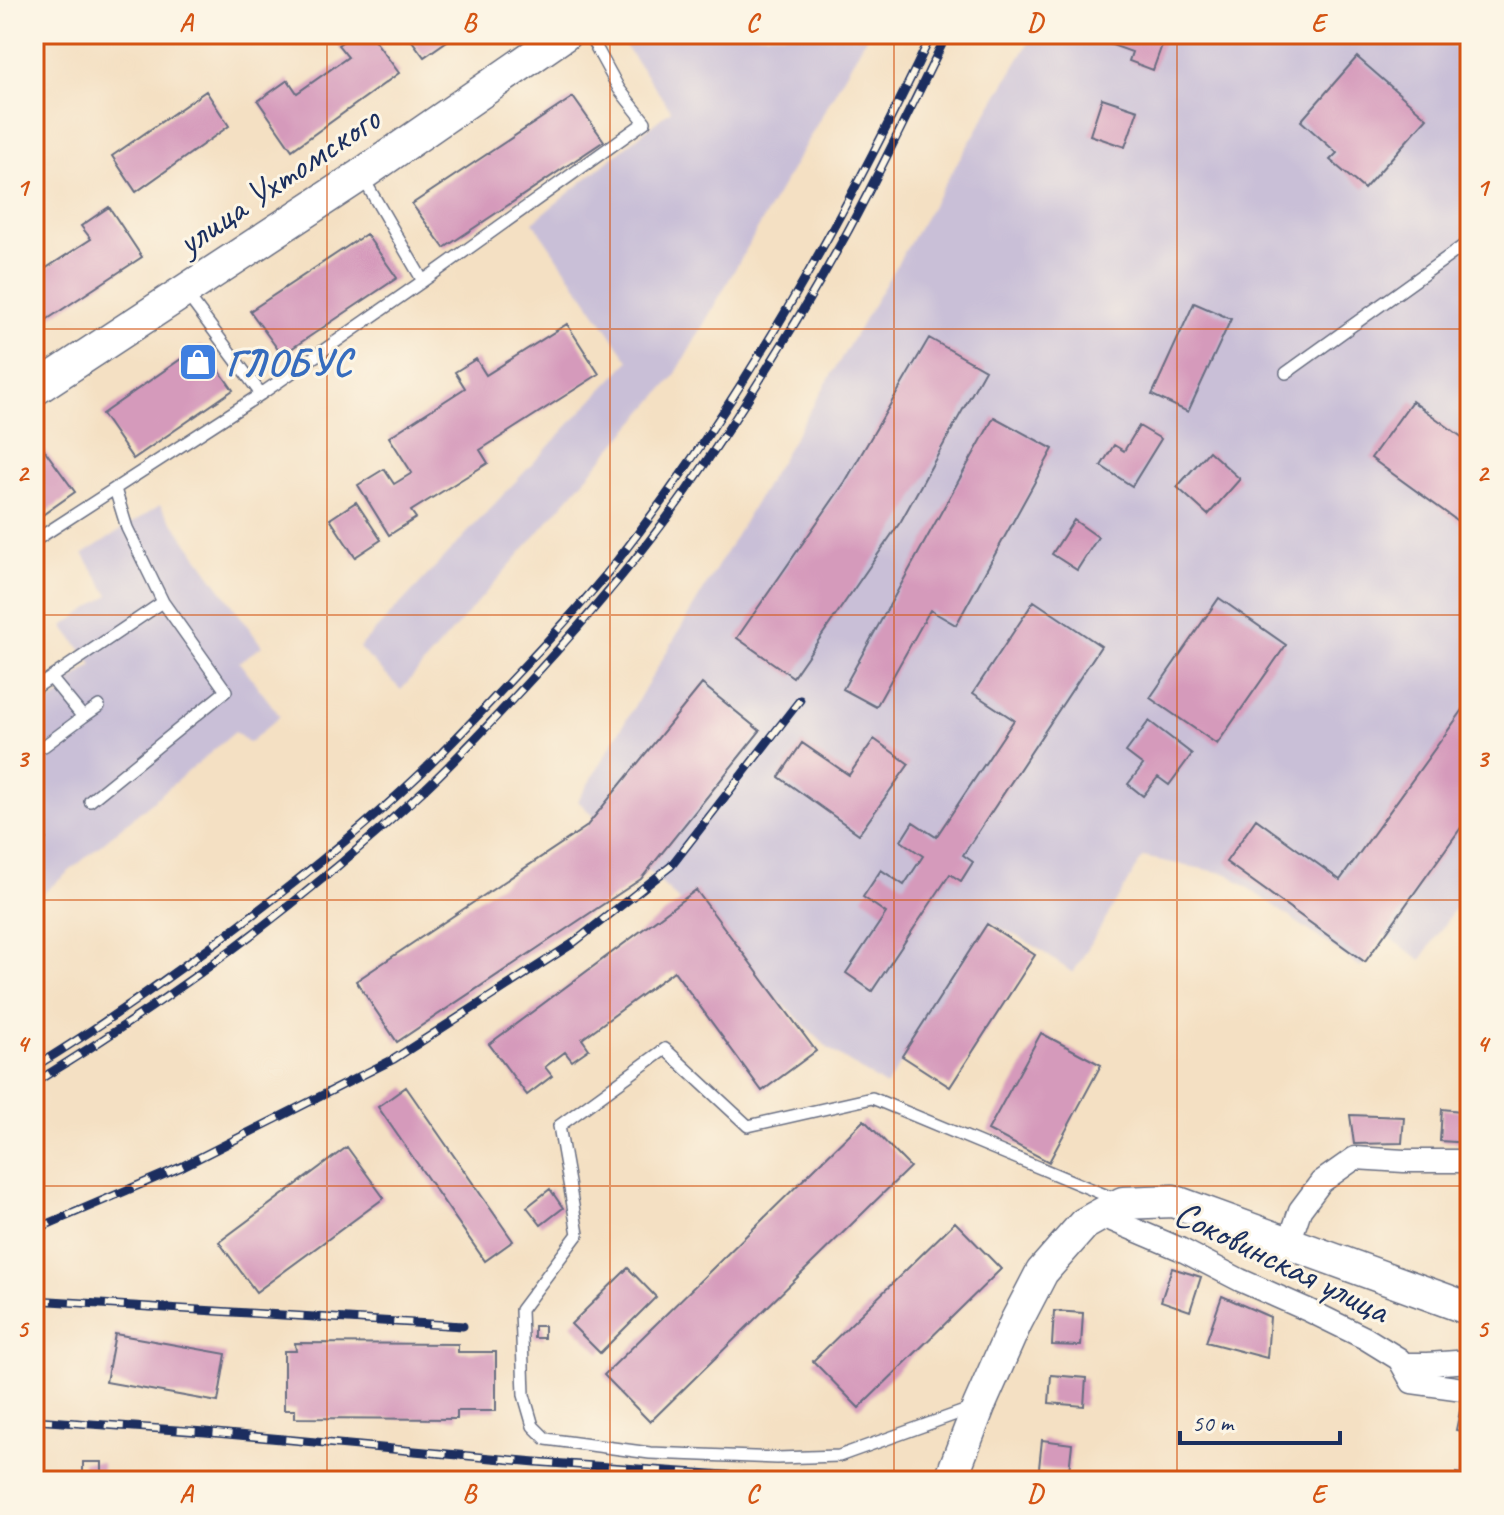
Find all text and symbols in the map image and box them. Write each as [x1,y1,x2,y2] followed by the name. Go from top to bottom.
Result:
[179,6,194,39] text: A
[462,6,478,39] text: B
[746,6,762,39] text: C
[1027,6,1045,39] text: D
[1311,6,1329,39] text: E
[166,94,390,267] street label: улица Ухтомского
[16,171,31,204] text: 1
[1476,171,1491,204] text: 1
[226,339,356,386] place label: ГЛОБУС
[177,341,219,383] shop icon: ГЛОБУС
[16,456,30,489] text: 2
[1476,456,1490,489] text: 2
[16,742,30,775] text: 3
[1476,742,1490,775] text: 3
[16,1027,31,1060] text: 4
[1476,1027,1491,1060] text: 4
[1167,1189,1399,1335] street label: Соковинская улица
[16,1312,30,1345] text: 5
[1476,1312,1490,1345] text: 5
[1180,1395,1340,1445] scale bar
[1192,1408,1235,1438] text: 50 m
[179,1477,194,1510] text: A
[462,1477,478,1510] text: B
[746,1477,762,1510] text: C
[1027,1477,1045,1510] text: D
[1311,1477,1329,1510] text: E

